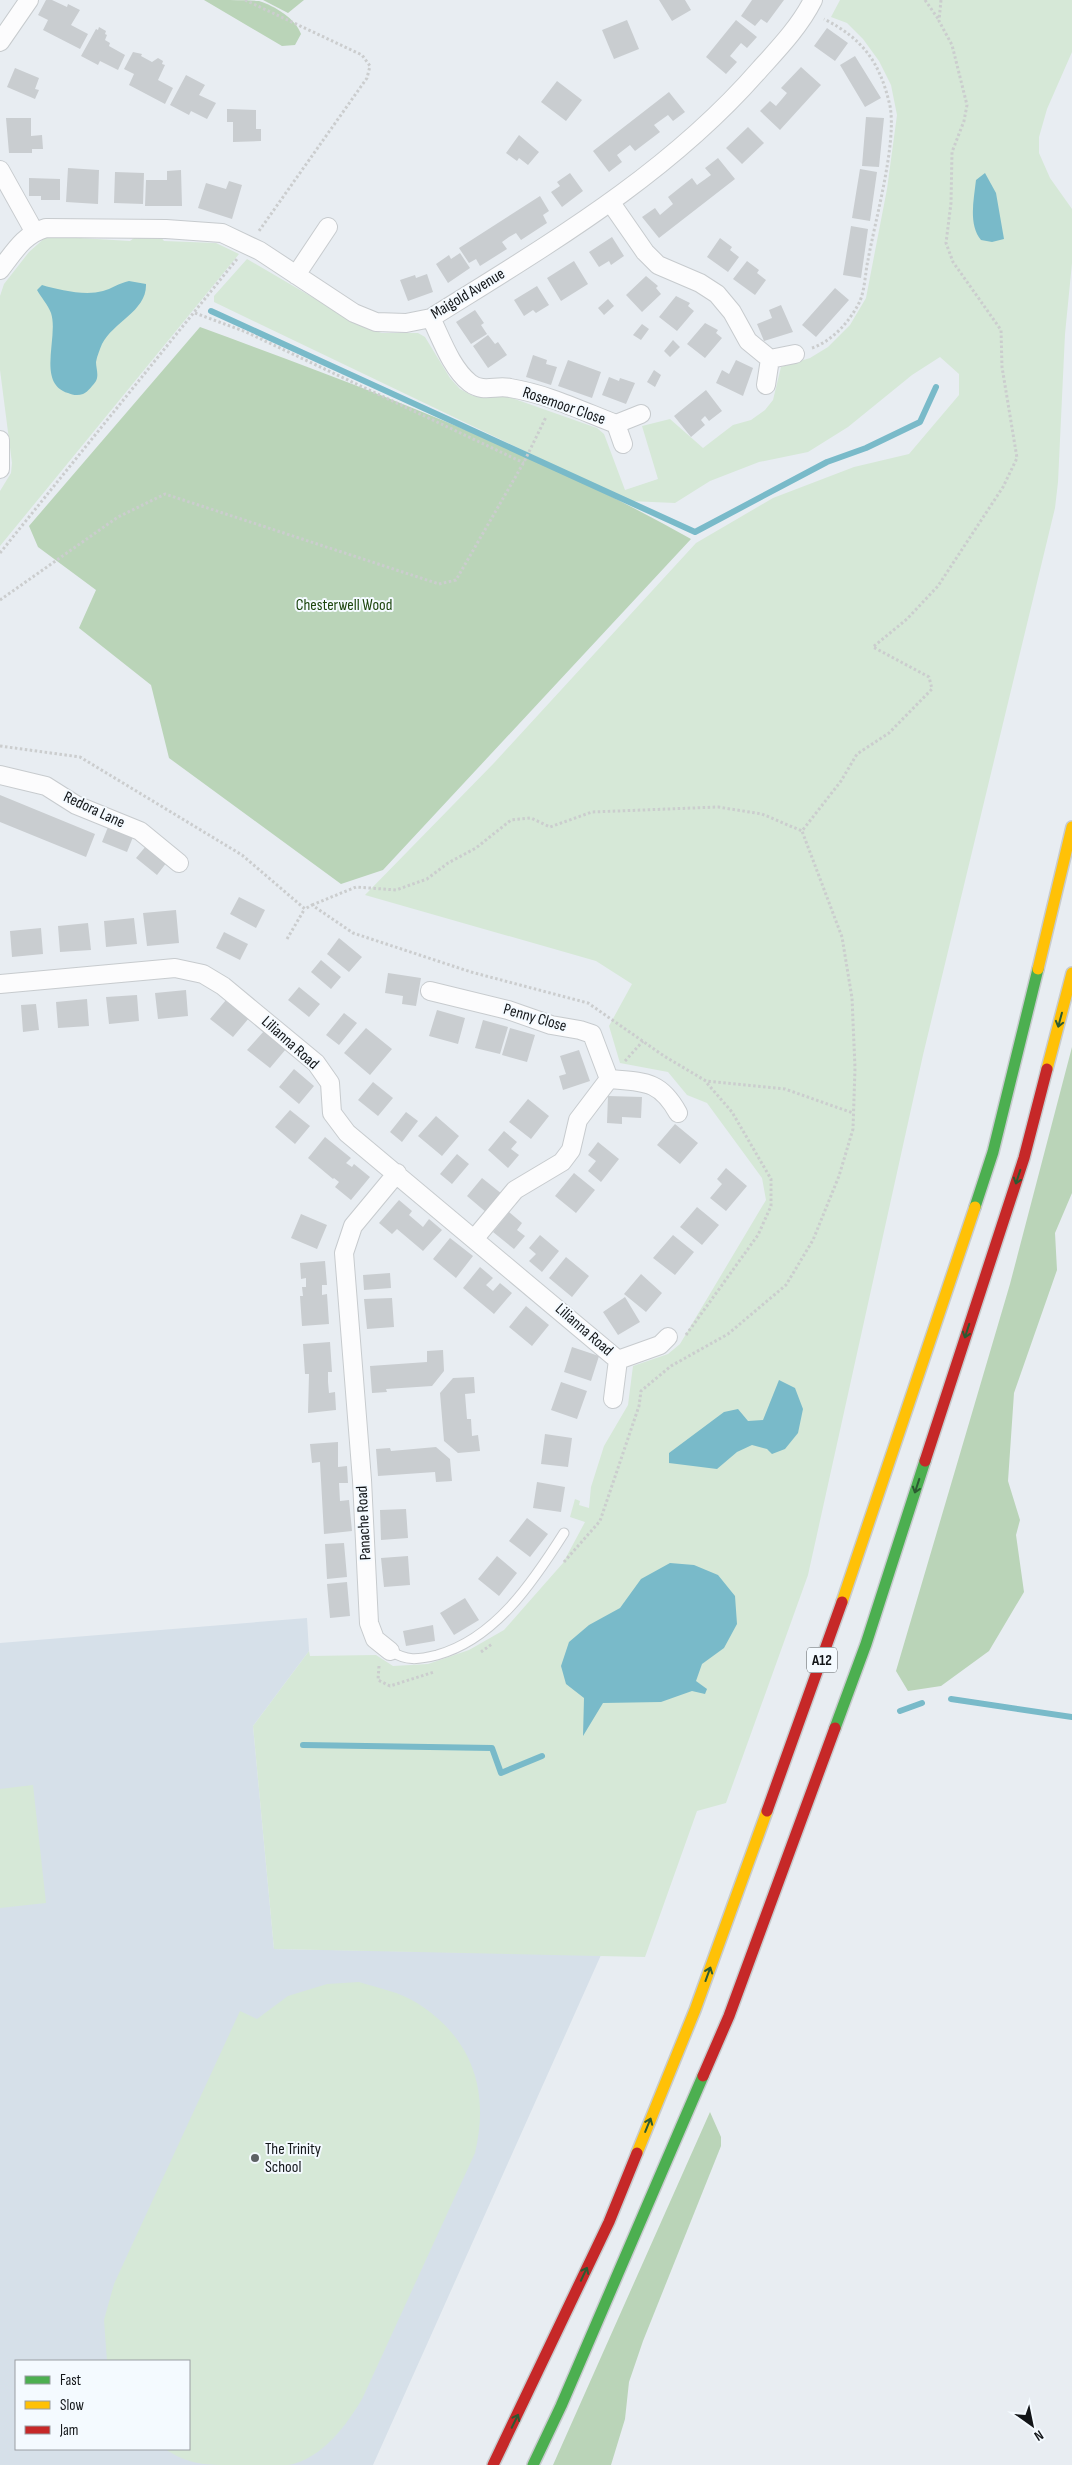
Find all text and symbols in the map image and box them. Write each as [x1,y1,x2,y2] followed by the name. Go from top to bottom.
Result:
[428,265,508,323] street label: Maigold Avenue
[520,383,608,429] street label: Rosemoor Close
[296,596,392,615] park label: Chesterwell Wood
[60,788,128,832] street label: Redora Lane
[501,1000,569,1036] street label: Penny Close
[1055,1011,1064,1027] one-way arrow
[257,1012,323,1074] street label: Lilianna Road
[1012,1168,1022,1184] one-way arrow
[551,1300,617,1360] street label: Lilianna Road
[962,1323,971,1338] one-way arrow
[911,1477,921,1493] one-way arrow
[353,1485,375,1561] street label: Panache Road
[807,1648,837,1672] road number: A12
[704,1967,713,1982] one-way arrow
[644,2118,654,2133] one-way arrow
[265,2140,321,2177] place label: The Trinity School
[249,2152,261,2164] marker: The Trinity School
[580,2267,590,2282] one-way arrow
[15,2360,190,2450] legend
[60,2371,82,2390] text: Fast
[60,2396,84,2415] text: Slow
[1007,2400,1057,2450] north arrow
[511,2414,520,2429] one-way arrow
[59,2421,78,2440] text: Jam
[1031,2426,1047,2445] text: N

